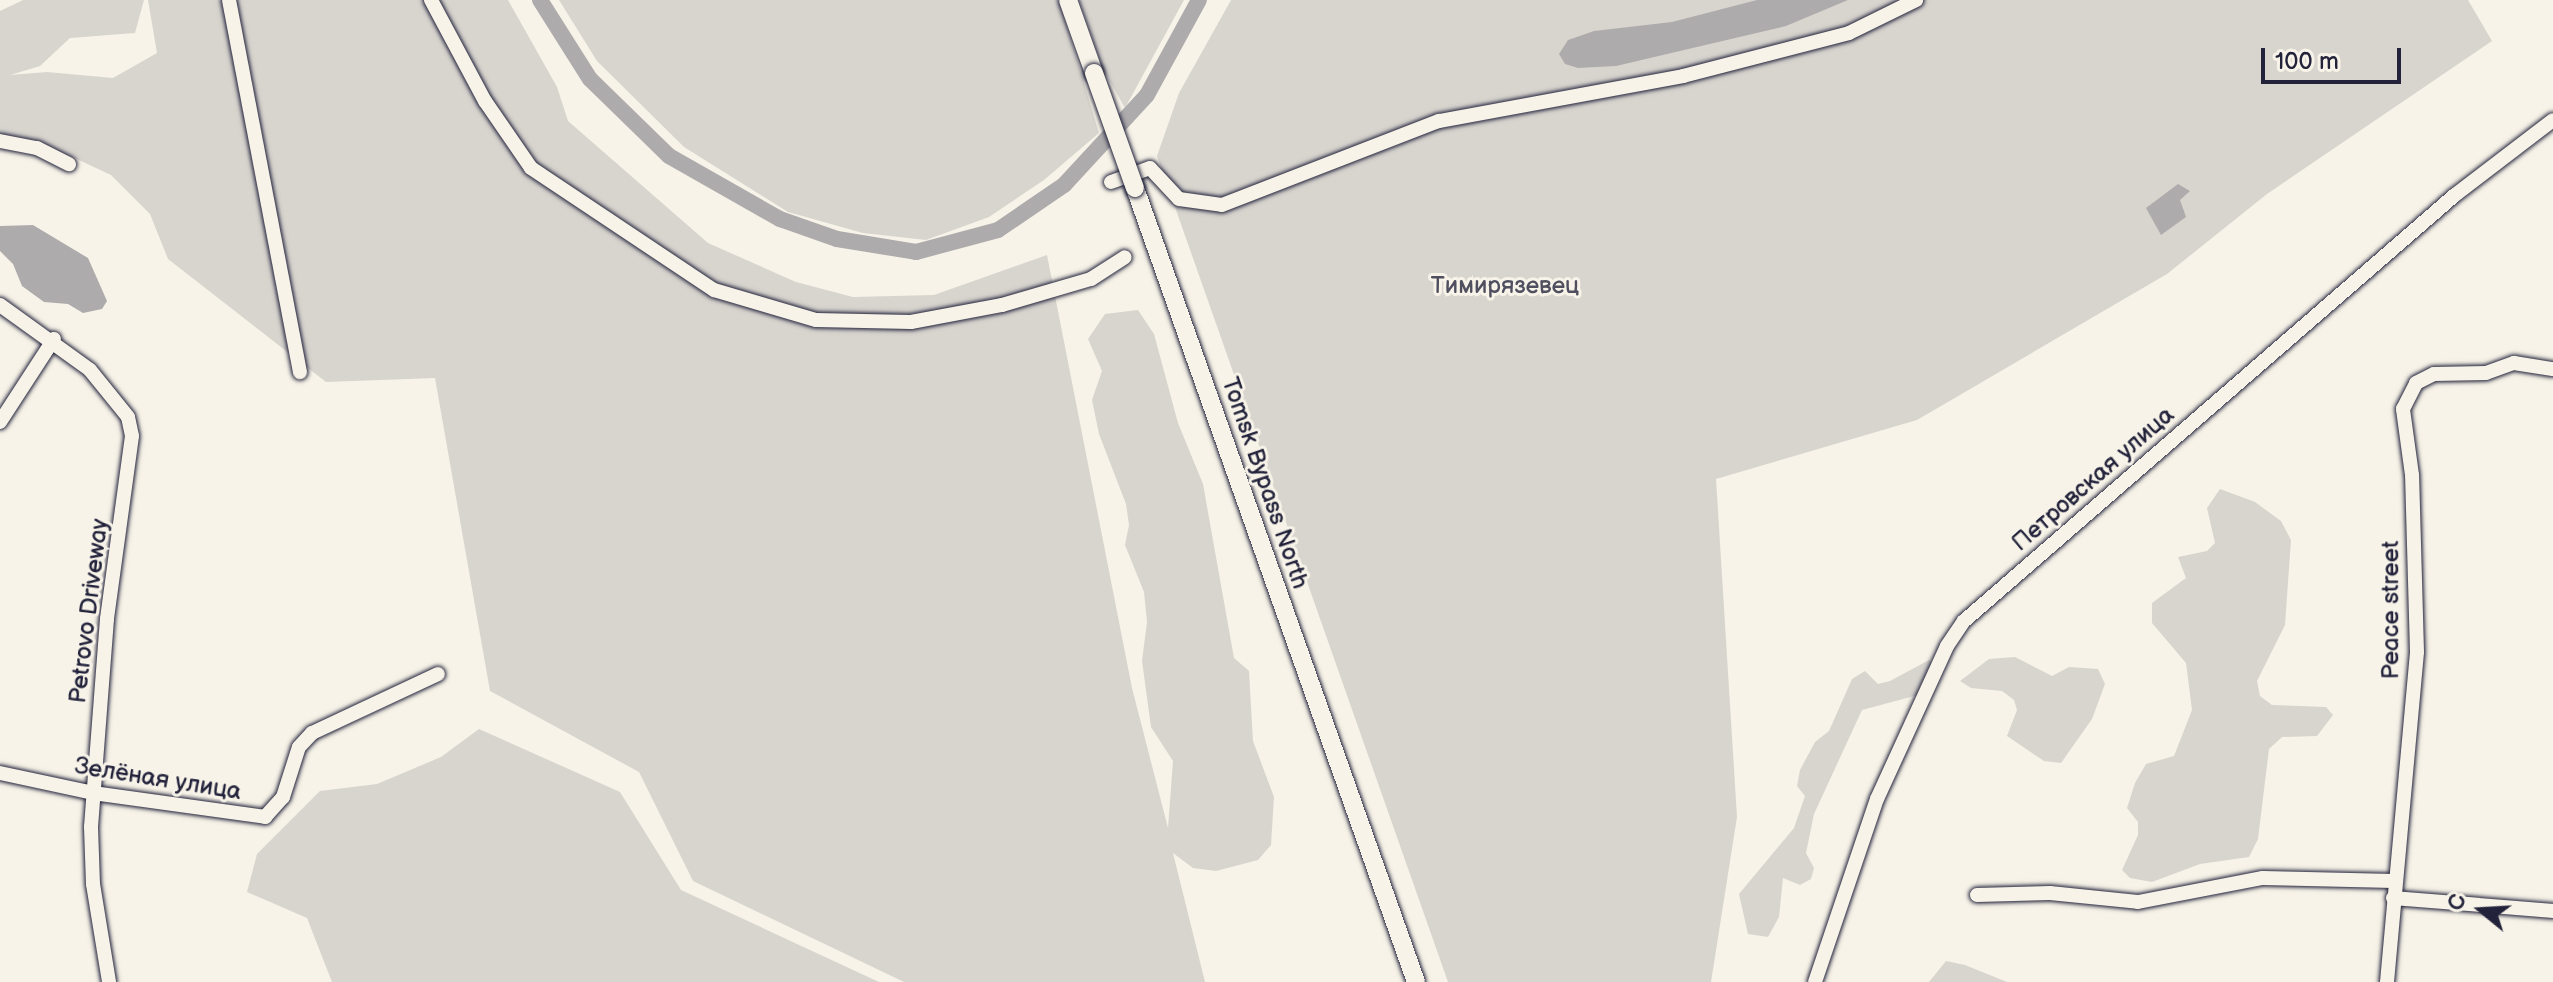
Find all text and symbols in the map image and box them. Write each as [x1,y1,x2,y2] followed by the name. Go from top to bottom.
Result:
[2265,32,2405,82] scale bar
[2275,47,2339,76] text: 100 m
[1431,272,1579,300] park label: Тимирязевец
[1215,373,1315,593] street label: Tomsk Bypass North
[2006,401,2180,557] street label: Петровская улица
[63,517,115,705] street label: Petrovo Driveway
[2377,541,2405,679] street label: Peace street
[73,752,243,806] street label: Зелёная улица
[2441,870,2521,950] north arrow
[2442,891,2473,914] text: С

